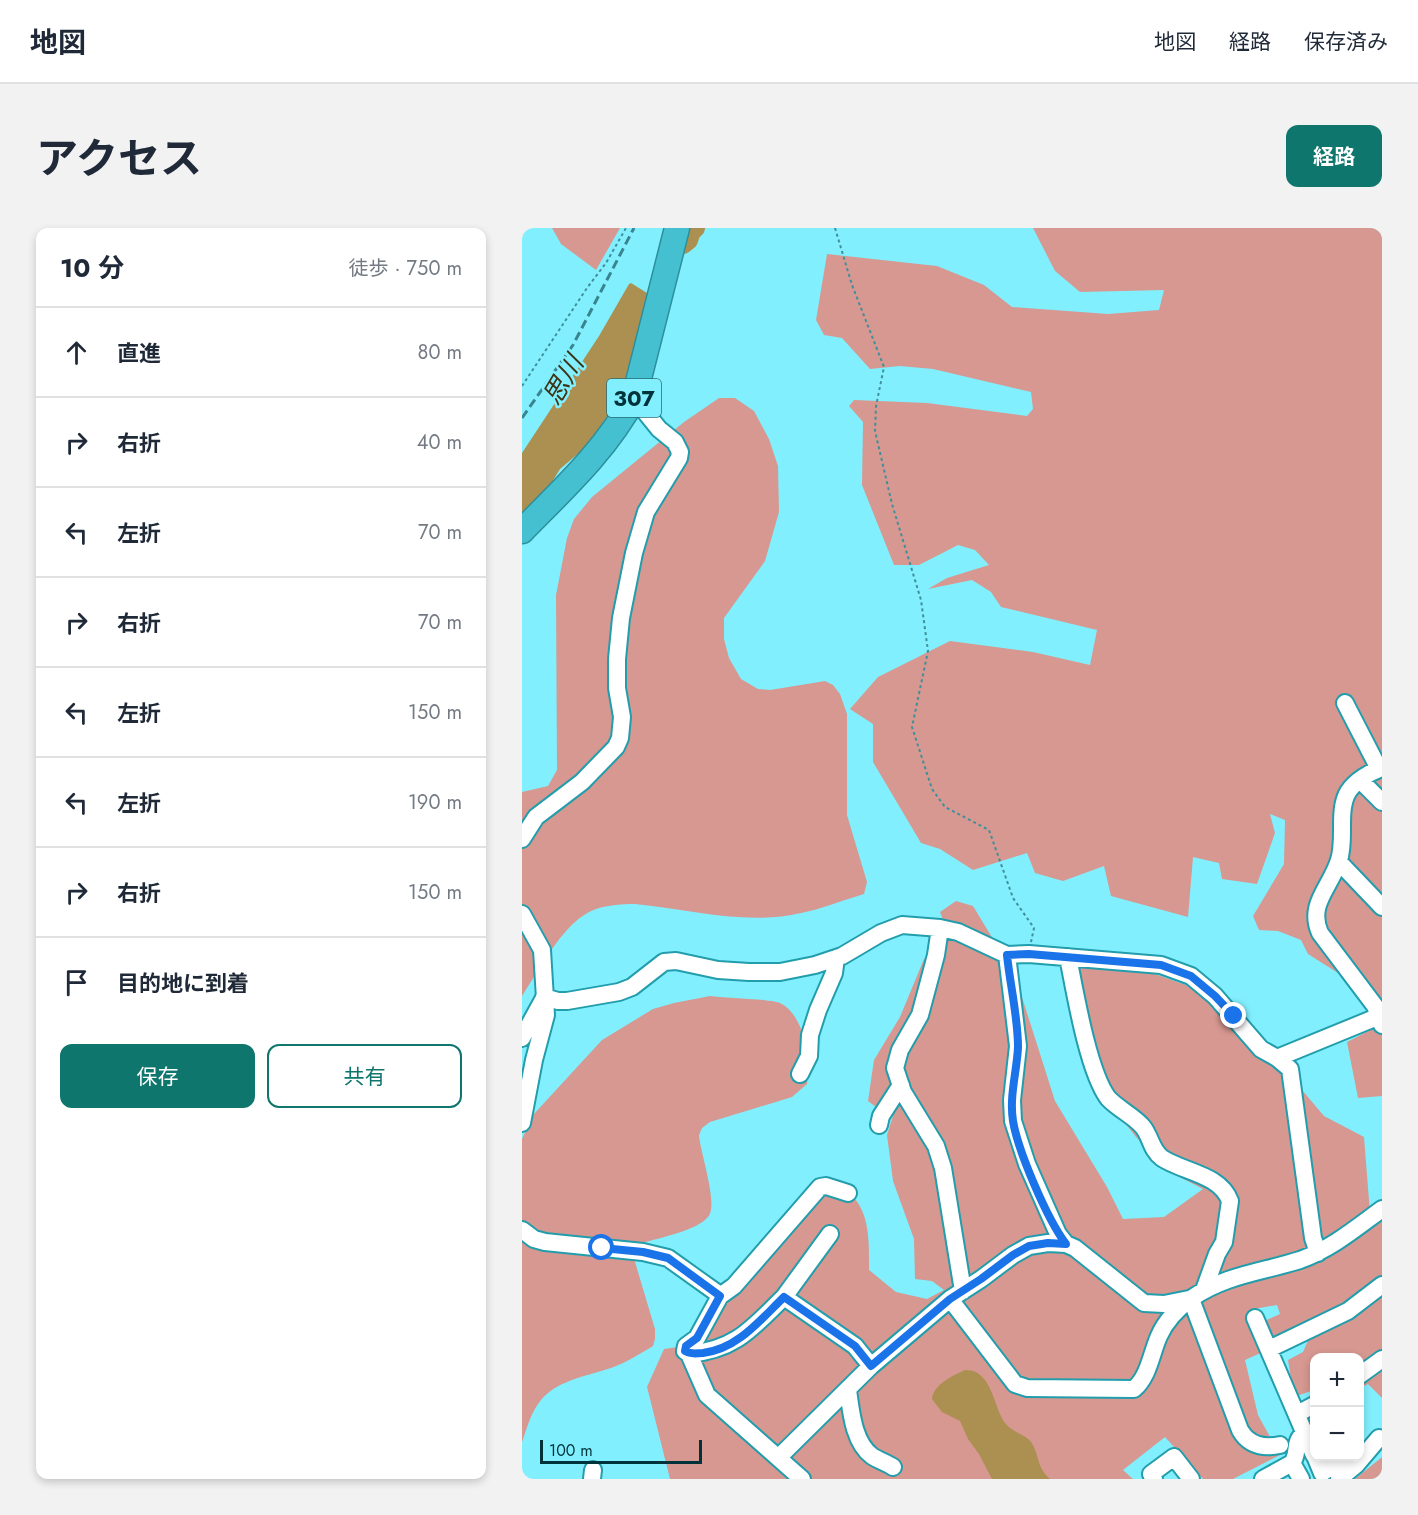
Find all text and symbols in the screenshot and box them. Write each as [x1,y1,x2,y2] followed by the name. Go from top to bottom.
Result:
[30,22,86,63] text: 地図
[1154,27,1196,57] text: 地図
[1229,27,1271,57] text: 経路
[1304,27,1388,57] text: 保存済み
[1286,125,1382,187] button: 経路
[36,128,202,189] text: アクセス
[60,249,124,287] text: 10 分
[349,254,462,283] text: 徒歩 · 750 m
[60,336,93,369] icon: ahead
[117,337,161,369] text: 直進
[417,338,462,367] text: 80 m
[533,345,594,412] water label: 思川
[607,379,661,417] road number: 307
[60,426,93,459] icon: right
[117,427,161,459] text: 右折
[417,428,462,457] text: 40 m
[60,516,93,549] icon: left
[117,517,161,549] text: 左折
[418,518,462,547] text: 70 m
[60,606,93,639] icon: right
[117,607,161,639] text: 右折
[418,608,462,637] text: 70 m
[60,696,93,729] icon: left
[117,697,161,729] text: 左折
[408,698,462,727] text: 150 m
[60,786,93,819] icon: left
[117,787,161,819] text: 左折
[408,788,462,817] text: 190 m
[60,876,93,909] icon: right
[117,877,161,909] text: 右折
[408,878,462,907] text: 150 m
[60,966,93,999] icon: arrive
[117,967,249,999] text: 目的地に到着
[1220,1002,1246,1028] route end
[60,1044,255,1108] button: 保存
[267,1044,462,1108] button: 共有
[588,1234,614,1260] route start
[1310,1353,1364,1461] map controls
[1310,1353,1364,1407] button: +
[1310,1407,1364,1461] button: −
[540,1437,702,1464] scale bar
[549,1439,593,1462] text: 100 m

